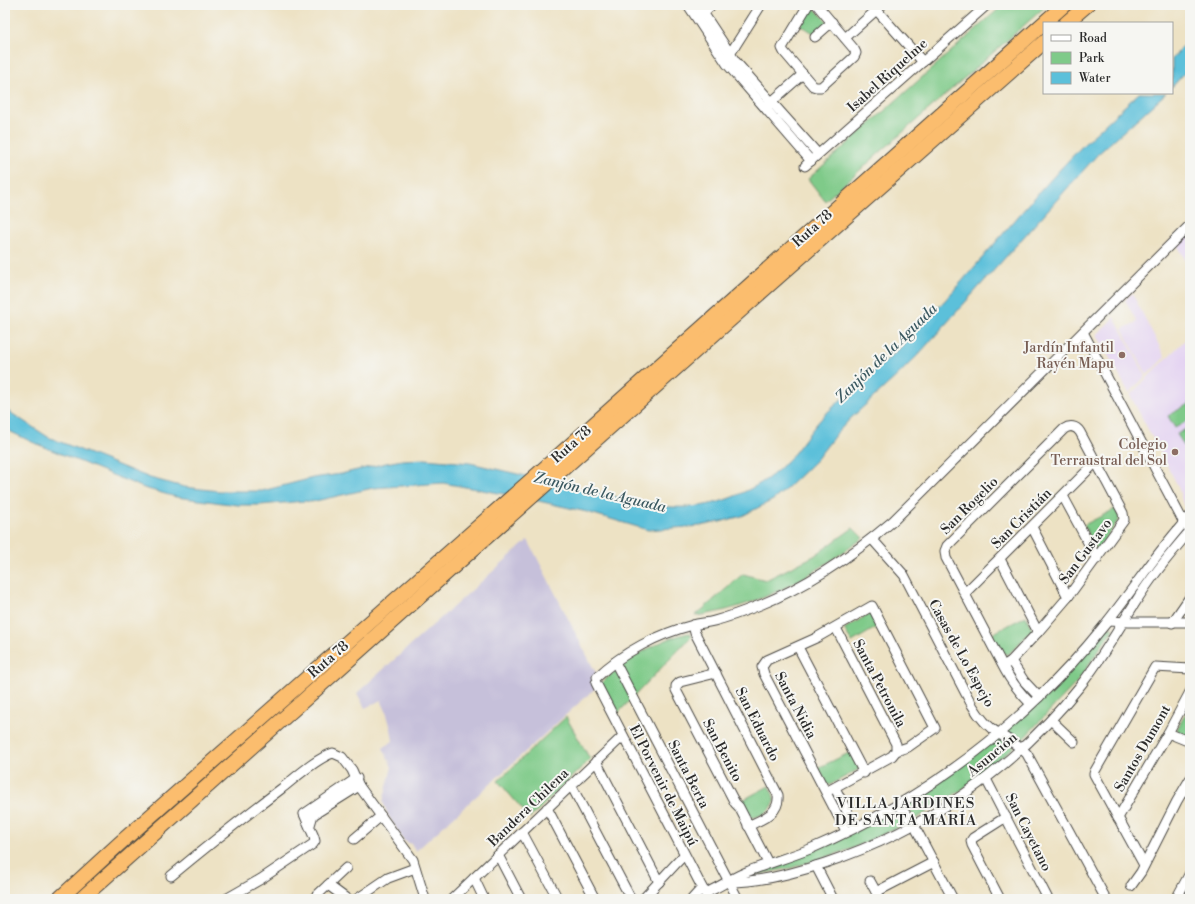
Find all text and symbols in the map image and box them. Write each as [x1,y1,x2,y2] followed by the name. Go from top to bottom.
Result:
[1043,22,1173,94] legend
[1079,31,1107,46] text: Road
[844,35,932,117] street label: Isabel Riquelme
[1079,51,1105,66] text: Park
[1078,71,1111,86] text: Water
[789,206,837,252] street label: Ruta 78
[831,299,942,407] water label: Zanjón de la Aguada
[1022,339,1114,373] place label: Jardín Infantil Rayén Mapu
[1117,350,1127,360] marker: Jardín Infantil Rayén Mapu
[548,422,596,468] street label: Ruta 78
[1051,436,1167,470] place label: Colegio Terraustral del Sol
[1170,447,1180,457] marker: Colegio Terraustral del Sol
[532,468,668,517] water label: Zanjón de la Aguada
[937,473,1003,538] street label: San Rogelio
[988,484,1056,553] street label: San Cristián
[1055,515,1116,588] street label: San Gustavo
[924,597,998,711] street label: Casas de Lo Espejo
[848,636,910,731] street label: Santa Petronila
[305,637,353,682] street label: Ruta 78
[770,669,821,743] street label: Santa Nidia
[731,684,784,765] street label: San Eduardo
[1111,702,1175,795] street label: Santos Dumont
[698,716,746,785] street label: San Benito
[625,722,701,849] street label: El Porvenir de Maipú
[963,728,1022,782] street label: Asunción
[663,737,713,812] street label: Santa Berta
[484,764,574,852] street label: Bandera Chilena
[1001,790,1055,875] street label: San Cayetano
[835,794,977,830] district label: VILLA JARDINES DE SANTA MARÍA

